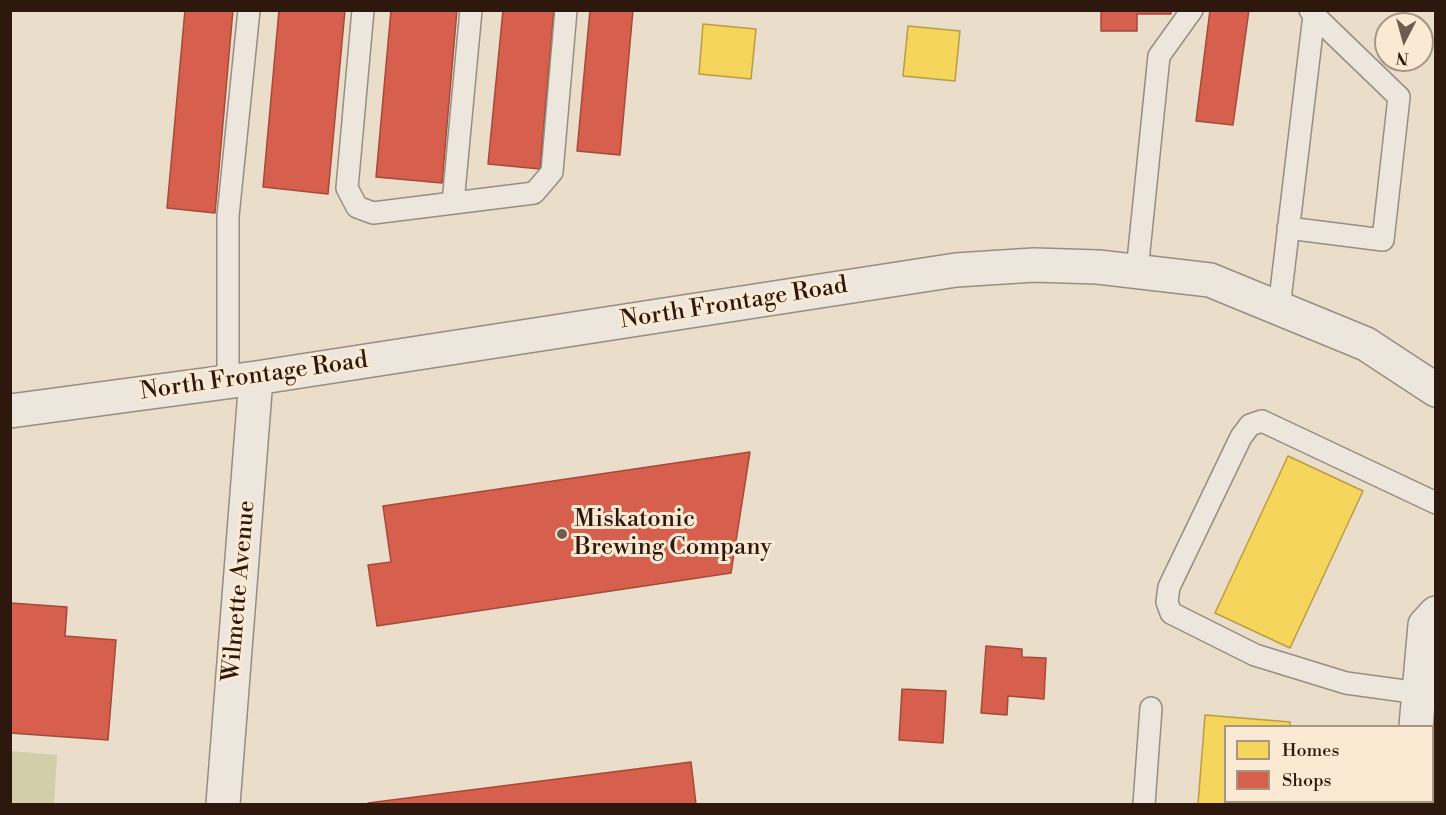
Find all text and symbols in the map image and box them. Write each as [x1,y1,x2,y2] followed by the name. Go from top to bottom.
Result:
[1374,12,1434,72] north arrow
[1395,47,1410,69] text: N
[618,272,850,336] street label: North Frontage Road
[138,347,370,407] street label: North Frontage Road
[218,499,262,683] street label: Wilmette Avenue
[574,506,772,562] place label: Miskatonic Brewing Company
[555,527,569,541] marker: Miskatonic Brewing Company
[1224,725,1434,803] legend
[1282,739,1339,762] text: Homes
[1282,769,1331,792] text: Shops

